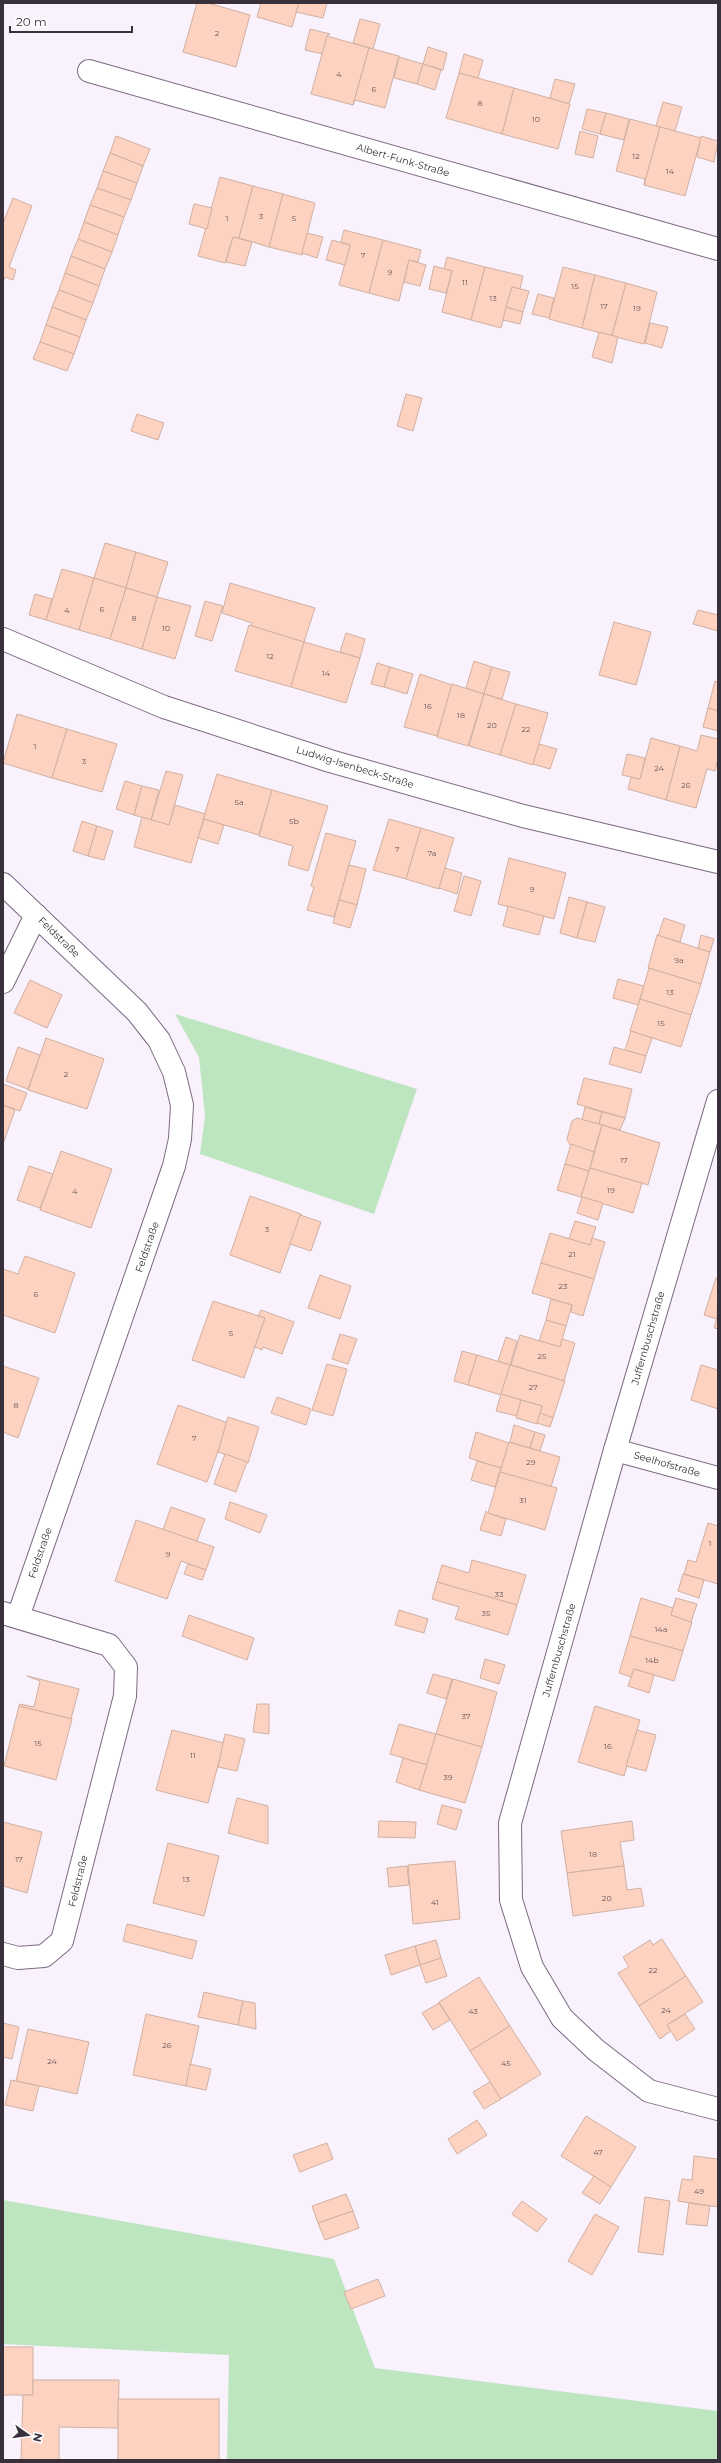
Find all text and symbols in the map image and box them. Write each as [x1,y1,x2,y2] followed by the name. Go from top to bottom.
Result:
[10,8,132,34] scale bar
[16,14,47,29] text: 20 m
[215,28,220,38] house number: 2
[336,69,342,79] house number: 4
[372,84,377,94] house number: 6
[477,98,483,108] house number: 8
[532,114,540,124] house number: 10
[355,141,451,179] street label: Albert-Funk-Straße
[632,151,640,161] house number: 12
[666,166,675,176] house number: 14
[259,211,264,221] house number: 3
[226,213,228,223] house number: 1
[292,213,297,223] house number: 5
[361,250,366,260] house number: 7
[388,267,393,277] house number: 9
[462,277,468,287] house number: 11
[571,281,579,291] house number: 15
[489,293,497,303] house number: 13
[600,301,608,311] house number: 17
[633,303,641,313] house number: 19
[100,604,105,614] house number: 6
[64,605,70,615] house number: 4
[131,613,137,623] house number: 8
[162,623,170,633] house number: 10
[266,651,274,661] house number: 12
[322,668,331,678] house number: 14
[424,701,432,711] house number: 16
[457,710,465,720] house number: 18
[487,720,497,730] house number: 20
[521,724,531,734] house number: 22
[34,741,36,751] house number: 1
[295,743,415,791] street label: Ludwig-Isenbeck-Straße
[82,756,87,766] house number: 3
[654,763,665,773] house number: 24
[681,780,691,790] house number: 26
[234,797,244,807] house number: 5a
[289,816,300,826] house number: 5b
[395,844,400,854] house number: 7
[427,848,437,858] house number: 7a
[530,884,535,894] house number: 9
[35,914,83,960] street label: Feldstraße
[674,955,684,965] house number: 9a
[666,987,674,997] house number: 13
[657,1018,665,1028] house number: 15
[64,1069,69,1079] house number: 2
[620,1155,628,1165] house number: 17
[607,1185,615,1195] house number: 19
[72,1186,78,1196] house number: 4
[132,1220,162,1274] street label: Feldstraße
[265,1224,270,1234] house number: 3
[568,1249,576,1259] house number: 21
[558,1281,568,1291] house number: 23
[34,1289,39,1299] house number: 6
[628,1290,668,1387] street label: Juffernbuschstraße
[229,1328,234,1338] house number: 5
[537,1351,547,1361] house number: 25
[528,1382,538,1392] house number: 27
[13,1400,19,1410] house number: 8
[192,1433,197,1443] house number: 7
[632,1448,702,1480] street label: Seelhofstraße
[526,1457,536,1467] house number: 29
[519,1495,527,1505] house number: 31
[25,1526,55,1580] street label: Feldstraße
[709,1538,711,1548] house number: 1
[166,1549,171,1559] house number: 9
[495,1589,504,1599] house number: 33
[539,1602,579,1699] street label: Juffernbuschstraße
[482,1608,491,1618] house number: 35
[654,1624,668,1634] house number: 14a
[645,1655,659,1665] house number: 14b
[461,1711,471,1721] house number: 37
[34,1738,42,1748] house number: 15
[604,1741,612,1751] house number: 16
[190,1750,196,1760] house number: 11
[443,1772,453,1782] house number: 39
[589,1849,597,1859] house number: 18
[15,1854,23,1864] house number: 17
[65,1854,91,1908] street label: Feldstraße
[182,1874,190,1884] house number: 13
[602,1893,612,1903] house number: 20
[431,1897,439,1907] house number: 41
[648,1965,658,1975] house number: 22
[661,2005,672,2015] house number: 24
[468,2006,478,2016] house number: 43
[162,2040,172,2050] house number: 26
[47,2056,58,2066] house number: 24
[501,2058,511,2068] house number: 45
[593,2147,603,2157] house number: 47
[694,2186,704,2196] house number: 49
[8,2415,48,2455] north arrow
[30,2431,46,2443] text: N

